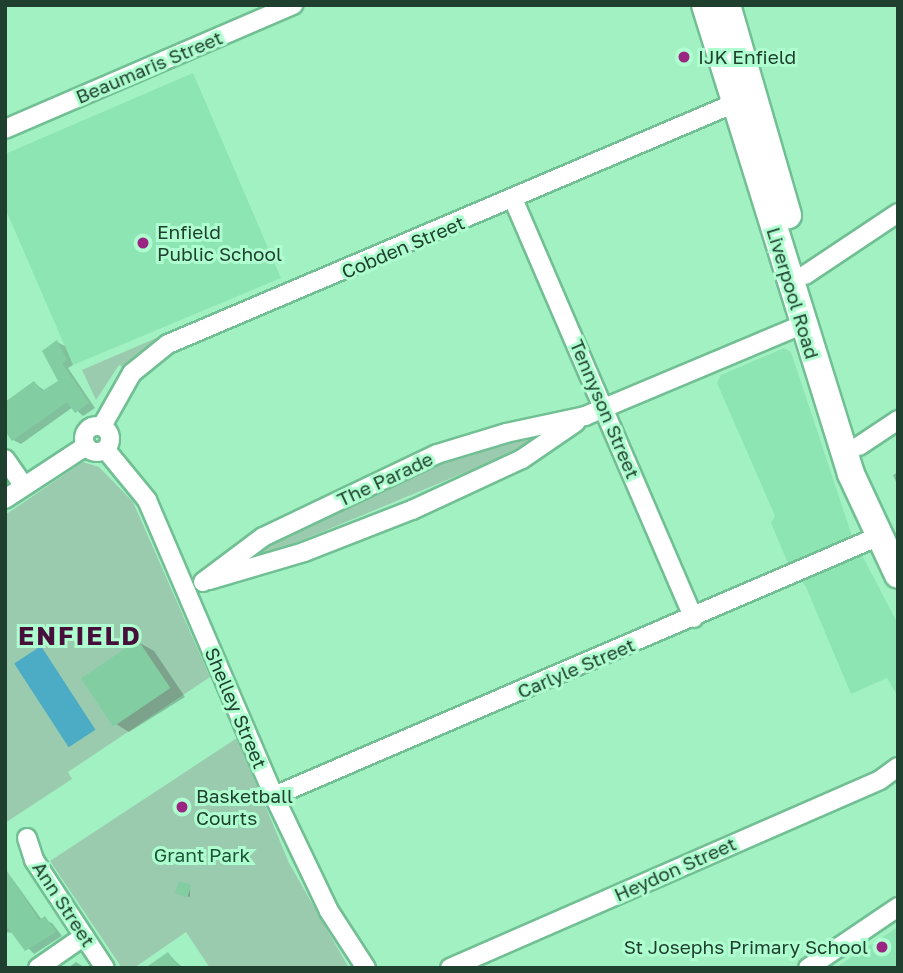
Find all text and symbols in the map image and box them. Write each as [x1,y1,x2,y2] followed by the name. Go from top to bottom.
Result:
[72,26,226,108] street label: Beaumaris Street
[698,46,796,68] place label: IJK Enfield
[676,49,692,65] marker: IJK Enfield
[338,211,468,283] street label: Cobden Street
[157,221,282,265] place label: Enfield Public School
[762,224,824,362] street label: Liverpool Road
[135,235,151,251] marker: Enfield Public School
[565,336,645,482] street label: Tennyson Street
[334,447,436,511] street label: The Parade
[19,620,141,652] district label: ENFIELD
[514,633,638,703] street label: Carlyle Street
[200,644,272,772] street label: Shelley Street
[196,785,293,829] place label: Basketball Courts
[174,799,190,815] marker: Basketball Courts
[610,832,740,906] street label: Heydon Street
[154,844,250,866] park label: Grant Park
[28,857,100,951] street label: Ann Street
[624,936,868,958] place label: St Josephs Primary School
[874,939,890,955] marker: St Josephs Primary School

